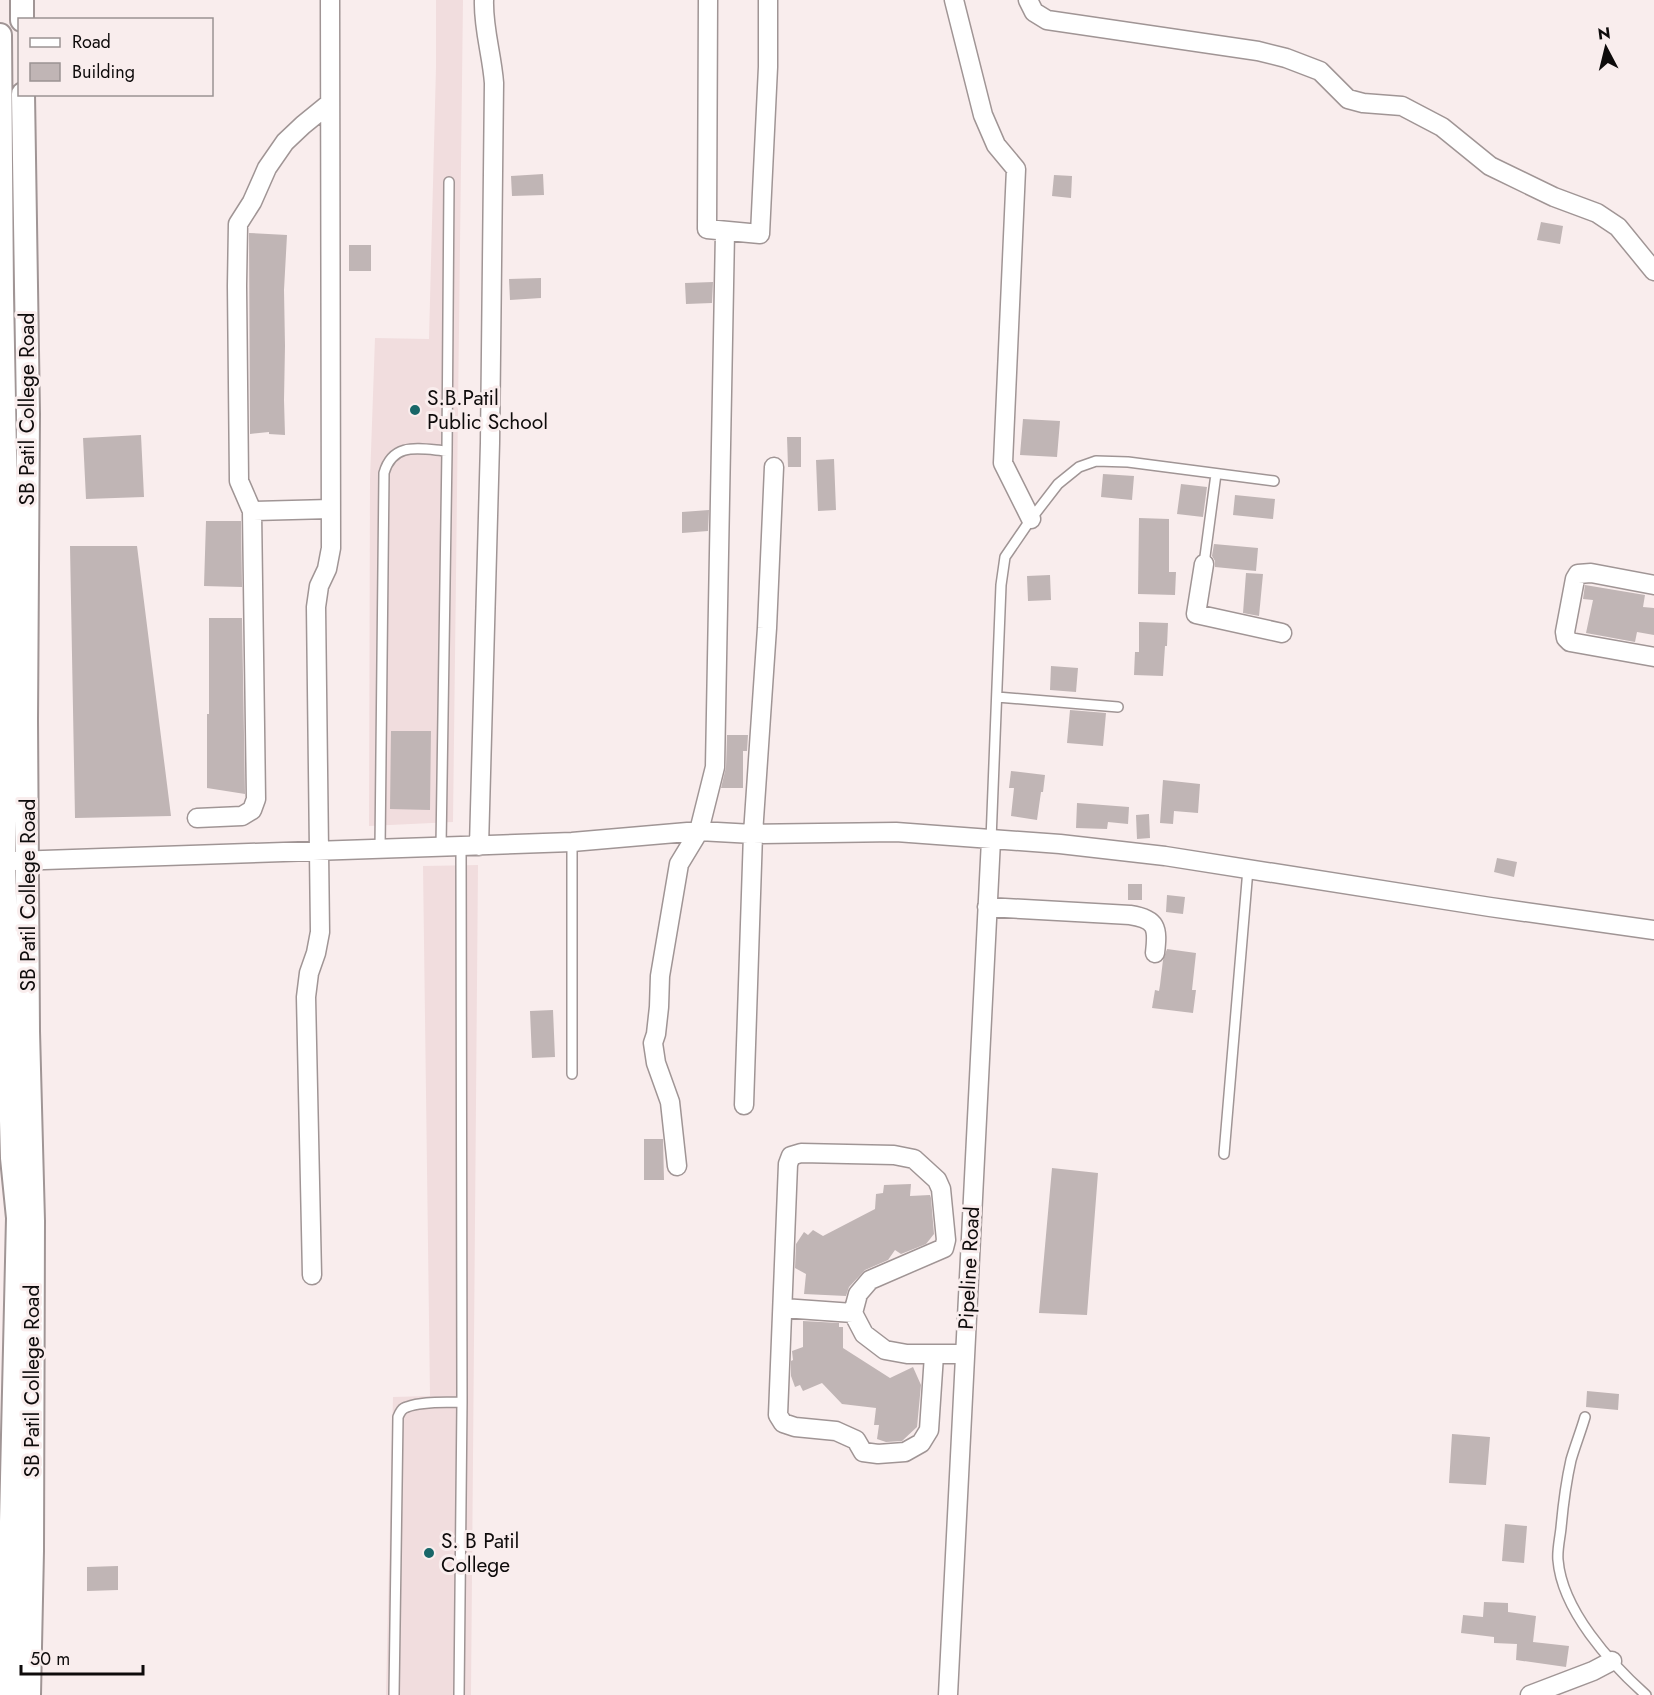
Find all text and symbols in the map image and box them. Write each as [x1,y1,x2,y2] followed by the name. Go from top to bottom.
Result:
[18,18,213,96] legend
[1576,18,1636,78] north arrow
[1597,21,1612,46] text: N
[72,29,111,55] text: Road
[72,59,135,85] text: Building
[12,313,42,505] street label: SB Patil College Road
[427,383,548,437] place label: S.B.Patil Public School
[408,403,422,417] marker: S.B.Patil Public School
[13,799,43,991] street label: SB Patil College Road
[951,1206,987,1330] street label: Pipeline Road
[17,1285,47,1477] street label: SB Patil College Road
[441,1526,519,1580] place label: S. B Patil College
[422,1546,436,1560] marker: S. B Patil College
[21,1638,142,1676] scale bar
[30,1646,70,1672] text: 50 m

